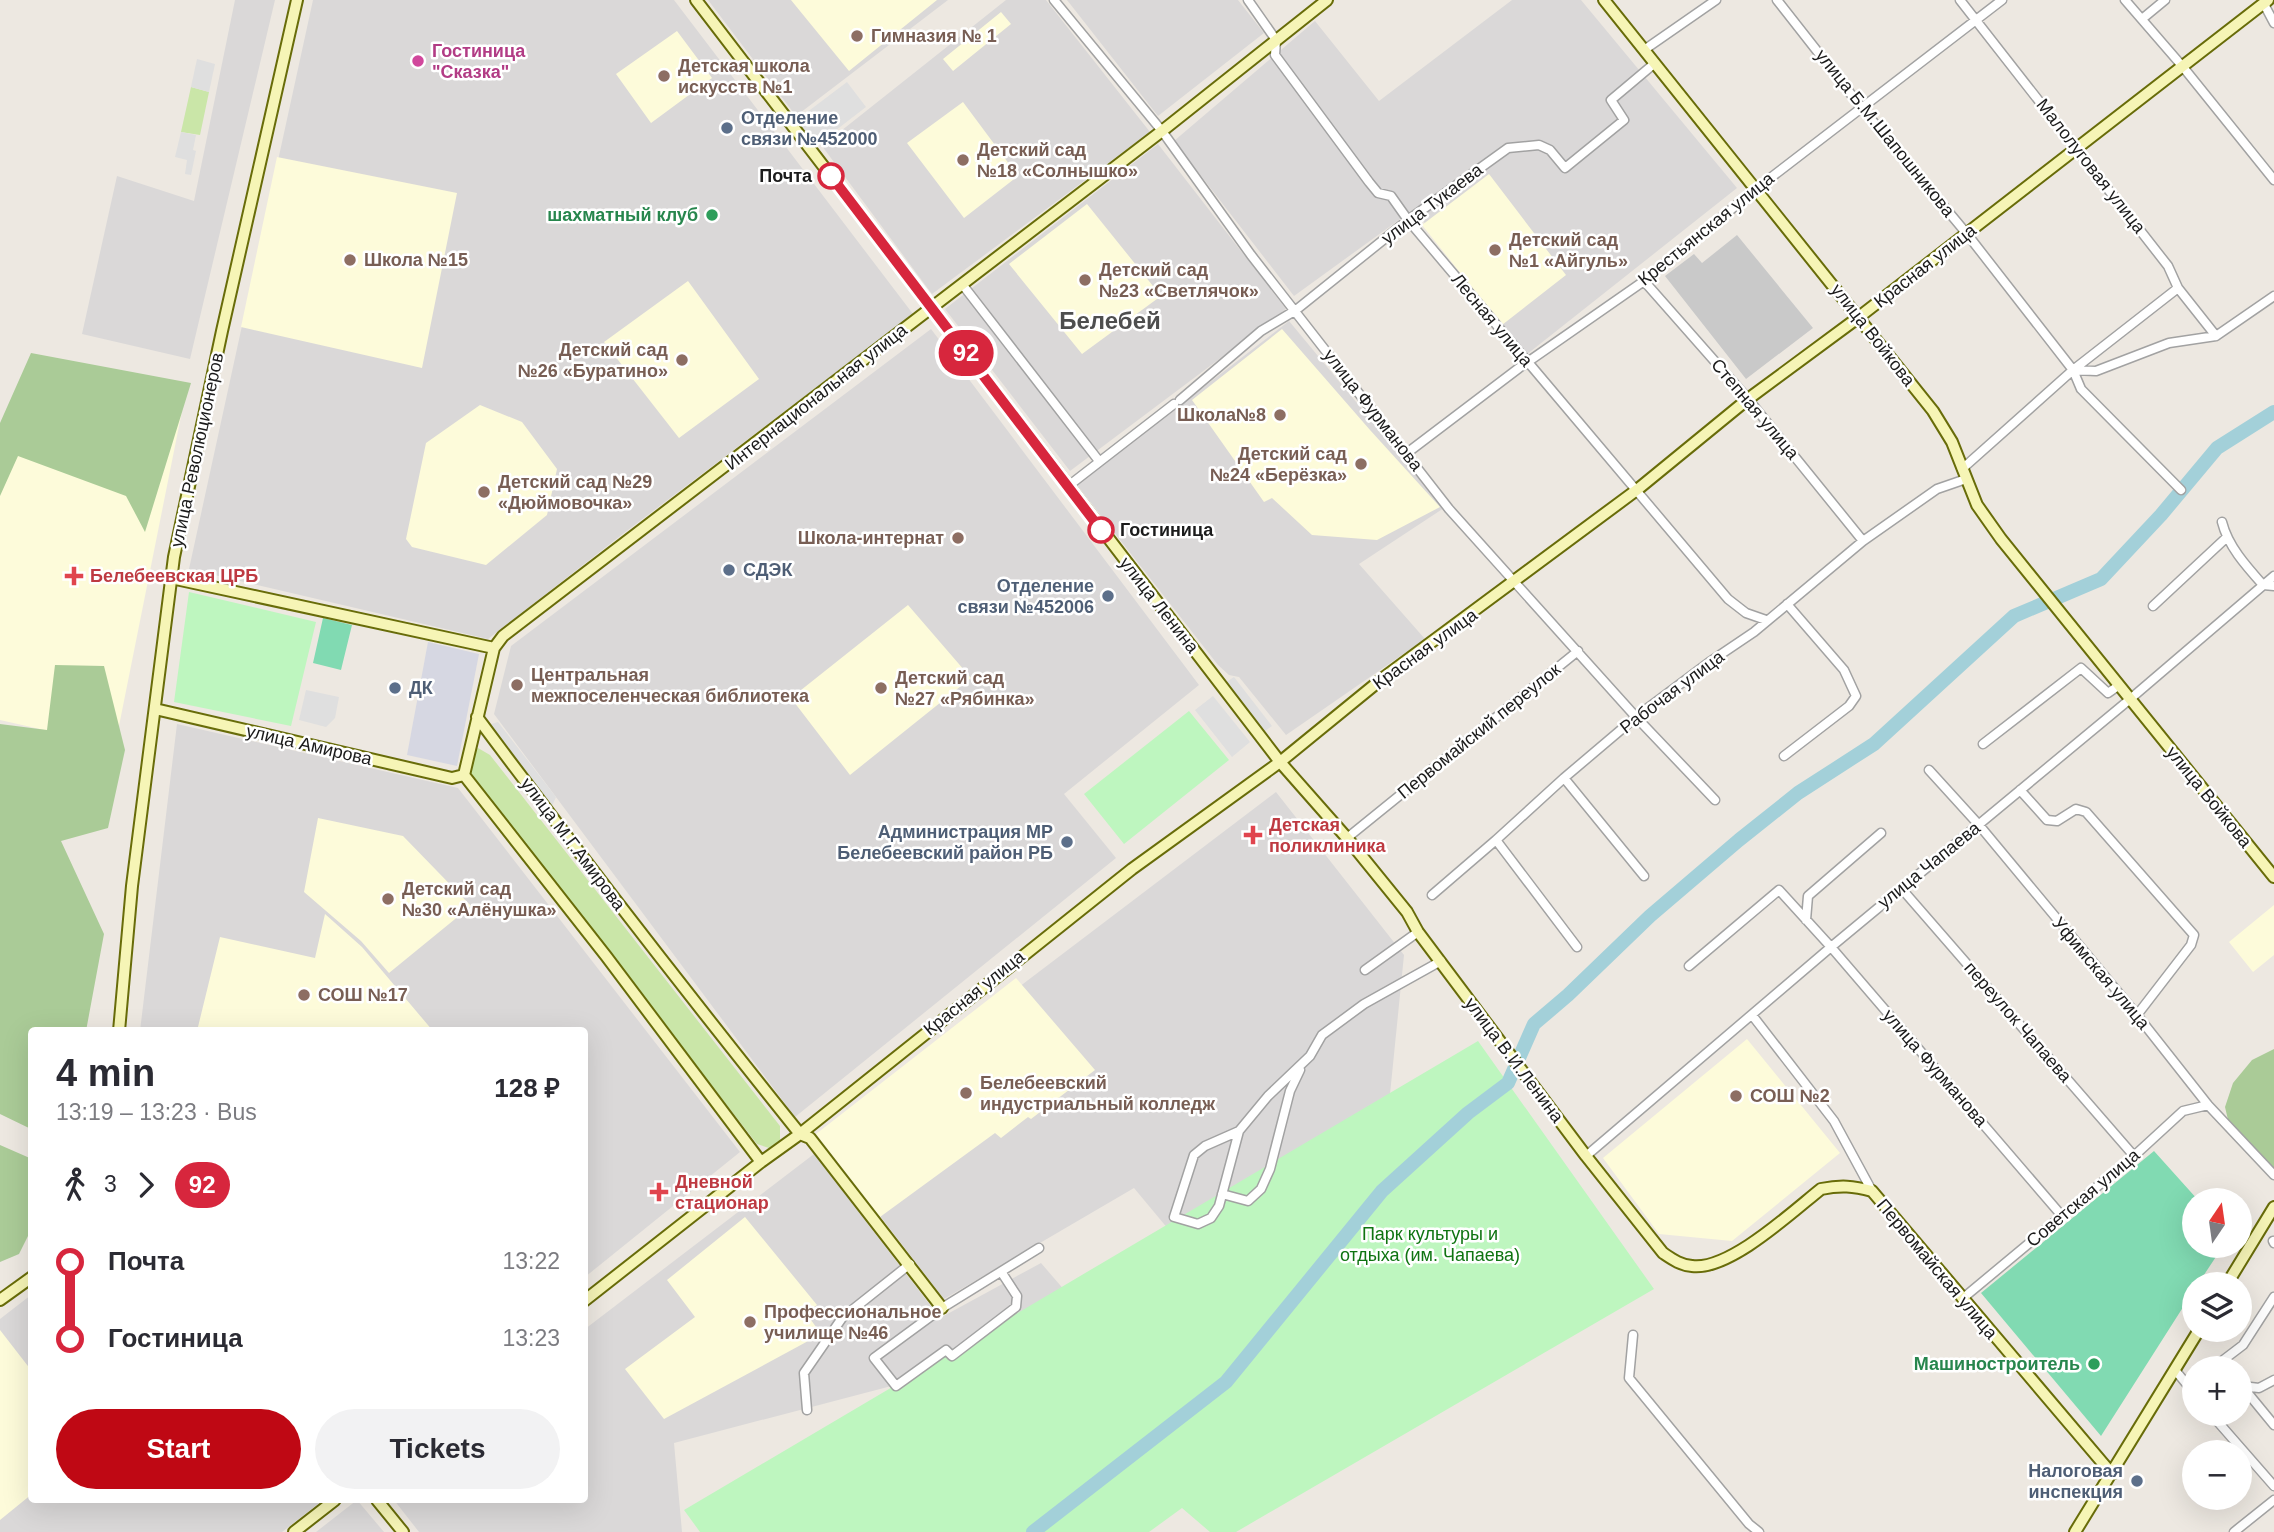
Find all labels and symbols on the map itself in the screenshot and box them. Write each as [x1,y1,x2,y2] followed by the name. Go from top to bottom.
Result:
[871,26,997,46] place label: Гимназия № 1
[849,28,865,44] marker: Гимназия № 1
[432,41,526,82] place label: Гостиница "Сказка"
[1811,45,1959,221] street label: улица Б.М.Шапошникова
[410,53,426,69] marker: Гостиница "Сказка"
[678,56,811,97] place label: Детская школа искусств №1
[656,68,672,84] marker: Детская школа искусств №1
[2032,95,2150,238] street label: Малолуговая улица
[741,108,878,149] place label: Отделение связи №452000
[719,120,735,136] marker: Отделение связи №452000
[977,140,1138,181] place label: Детский сад №18 «Солнышко»
[955,152,971,168] marker: Детский сад №18 «Солнышко»
[1378,159,1487,248] street label: улица Тукаева
[818,163,844,189] marker: Почта
[759,166,813,186] place label: Почта
[1634,168,1778,290] street label: Крестьянская улица
[547,205,698,225] place label: шахматный клуб
[704,207,720,223] marker: шахматный клуб
[1870,219,1981,312] street label: Красная улица
[1509,230,1628,271] place label: Детский сад №1 «Айгуль»
[1487,242,1503,258] marker: Детский сад №1 «Айгуль»
[364,250,468,270] place label: Школа №15
[342,252,358,268] marker: Школа №15
[1099,260,1259,301] place label: Детский сад №23 «Светлячок»
[1447,270,1537,371] street label: Лесная улица
[1077,272,1093,288] marker: Детский сад №23 «Светлячок»
[1827,280,1920,391] street label: улица Войкова
[1059,307,1161,334] district label: Белебей
[721,319,912,474] street label: Интернациональная улица
[934,330,998,376] line badge: 92
[518,340,669,381] place label: Детский сад №26 «Буратино»
[1319,345,1427,476] street label: улица Фурманова
[167,351,227,549] street label: улица Революционеров
[674,352,690,368] marker: Детский сад №26 «Буратино»
[1707,355,1803,464] street label: Степная улица
[1177,405,1266,425] place label: Школа№8
[1272,407,1288,423] marker: Школа№8
[1210,444,1348,485] place label: Детский сад №24 «Берёзка»
[1353,456,1369,472] marker: Детский сад №24 «Берёзка»
[498,472,652,513] place label: Детский сад №29 «Дюймовочка»
[476,484,492,500] marker: Детский сад №29 «Дюймовочка»
[1088,517,1114,543] marker: Гостиница
[1120,520,1214,540] place label: Гостиница
[798,528,944,548] place label: Школа-интернат
[950,530,966,546] marker: Школа-интернат
[1115,553,1203,658] street label: улица Ленина
[743,560,793,580] place label: СДЭК
[721,562,737,578] marker: СДЭК
[64,566,84,586] marker: Белебеевская ЦРБ
[90,566,258,586] place label: Белебеевская ЦРБ
[958,576,1094,617] place label: Отделение связи №452006
[1100,588,1116,604] marker: Отделение связи №452006
[1369,604,1482,693] street label: Красная улица
[1616,646,1729,738] street label: Рабочая улица
[1394,659,1564,803] street label: Первомайский переулок
[531,665,810,706] place label: Центральная межпоселенческая библиотека
[895,668,1034,709] place label: Детский сад №27 «Рябинка»
[509,677,525,693] marker: Центральная межпоселенческая библиотека
[409,678,434,698] place label: ДК
[387,680,403,696] marker: ДК
[873,680,889,696] marker: Детский сад №27 «Рябинка»
[244,721,375,769] street label: улица Амирова
[2162,743,2256,852] street label: улица Войкова
[517,774,630,915] street label: улица М.Г.Амирова
[1269,815,1387,856] place label: Детская поликлиника
[1874,817,1985,912] street label: улица Чапаева
[837,822,1053,863] place label: Администрация МР Белебеевский район РБ
[1243,825,1263,845] marker: Детская поликлиника
[1059,834,1075,850] marker: Администрация МР Белебеевский район РБ
[402,879,556,920] place label: Детский сад №30 «Алёнушка»
[380,891,396,907] marker: Детский сад №30 «Алёнушка»
[2048,913,2154,1034] street label: Уфимская улица
[920,946,1029,1040] street label: Красная улица
[1960,958,2076,1087] street label: переулок Чапаева
[318,985,408,1005] place label: СОШ №17
[296,987,312,1003] marker: СОШ №17
[1461,994,1568,1127] street label: улица В.И.Ленина
[1879,1005,1992,1131] street label: улица Фурманова
[980,1073,1215,1114] place label: Белебеевский индустриальный колледж
[958,1085,974,1101] marker: Белебеевский индустриальный колледж
[1750,1086,1830,1106] place label: СОШ №2
[1728,1088,1744,1104] marker: СОШ №2
[2022,1144,2144,1251] street label: Советская улица
[675,1172,769,1213] place label: Дневной стационар
[649,1182,669,1202] marker: Дневной стационар
[2182,1188,2252,1258] north arrow
[1873,1195,2002,1344] street label: Первомайская улица
[1340,1224,1520,1265] park label: Парк культуры и отдыха (им. Чапаева)
[764,1302,942,1343] place label: Профессиональное училище №46
[742,1314,758,1330] marker: Профессиональное училище №46
[1914,1354,2080,1374] place label: Машиностроитель
[2086,1356,2102,1372] marker: Машиностроитель
[2028,1461,2123,1502] place label: Налоговая инспекция
[2129,1473,2145,1489] marker: Налоговая инспекция

